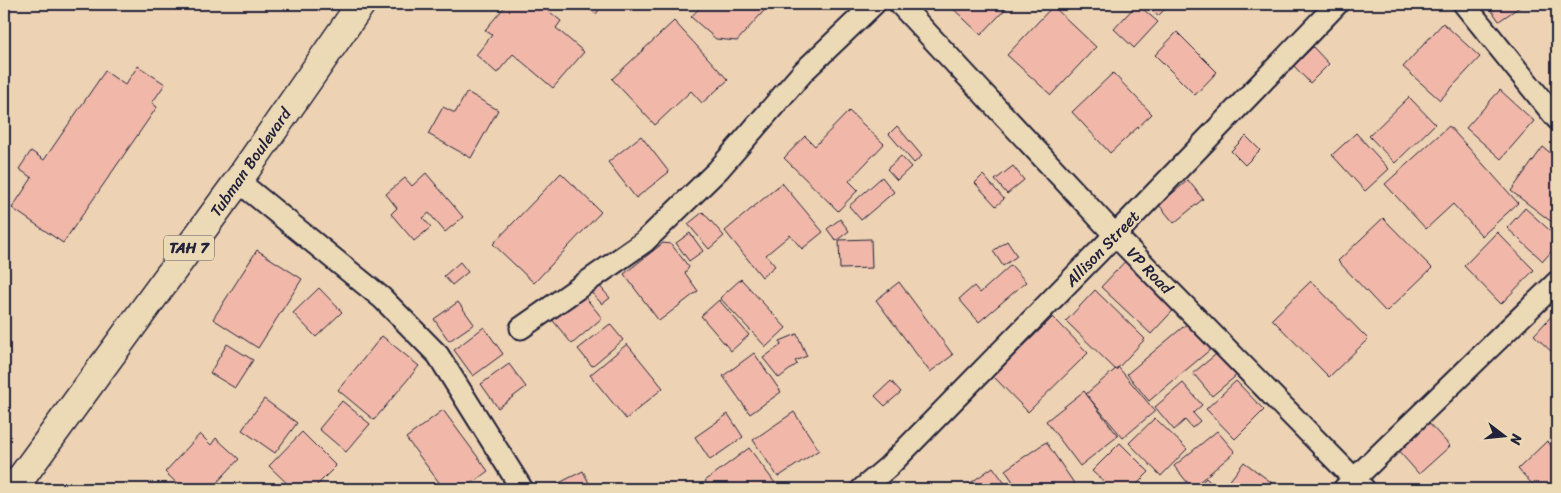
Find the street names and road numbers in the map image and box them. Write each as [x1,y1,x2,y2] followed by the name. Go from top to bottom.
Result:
[202,100,300,223] street label: Tubman Boulevard
[1057,203,1147,294] street label: Allison Street
[164,236,214,260] road number: TAH 7
[1119,240,1181,302] street label: VP Road

